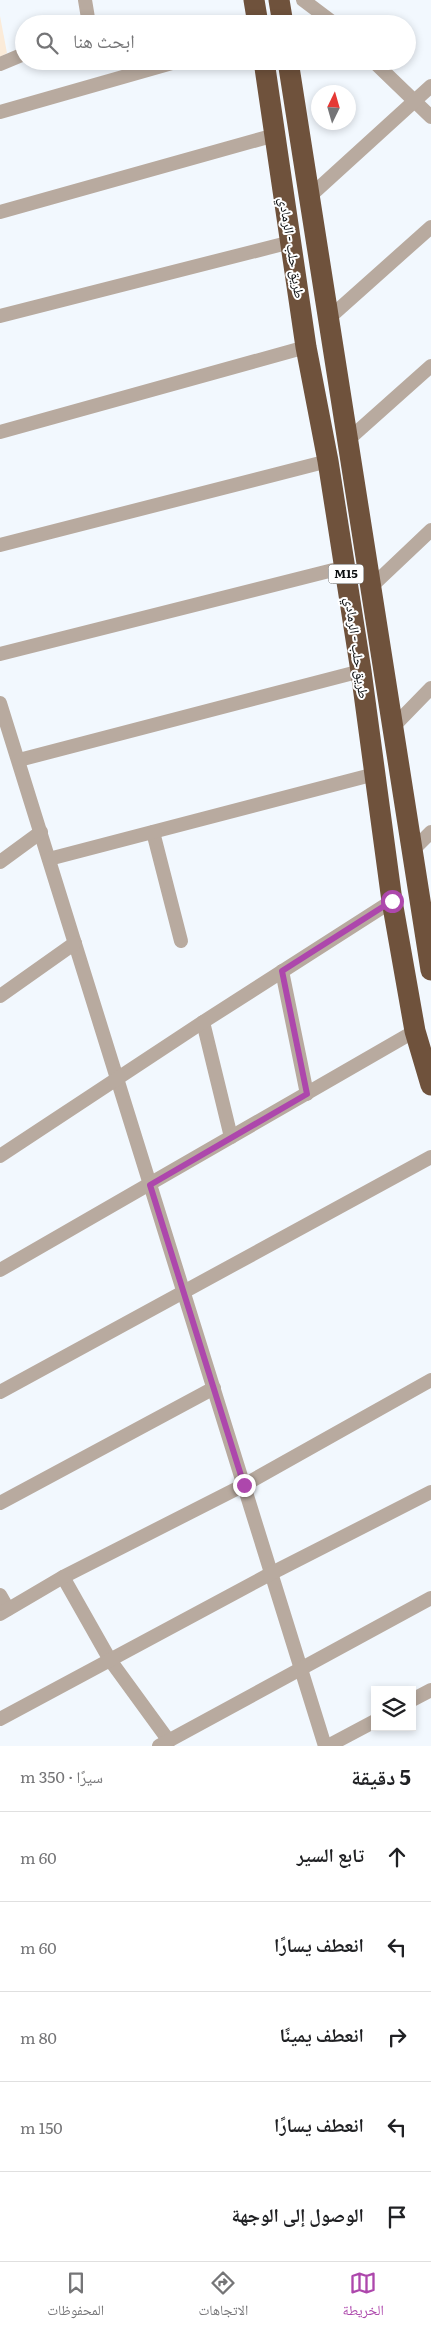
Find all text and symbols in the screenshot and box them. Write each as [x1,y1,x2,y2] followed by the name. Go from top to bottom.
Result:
[15,15,416,70] search box
[73,26,135,54] text: ابحث هنا
[33,29,61,57] icon: search
[311,85,356,130] north arrow
[273,196,311,300] street label: طريق حلب - الرمادي
[328,564,364,584] road number: M15
[338,596,375,700] street label: طريق حلب - الرمادي
[381,890,404,913] route start
[233,1474,256,1497] route end
[371,1686,416,1731] map controls
[371,1686,416,1731] button: layers
[351,1760,411,1791] text: 5 دقيقة
[20,1764,103,1788] text: سيرًا · 350 m
[297,1840,364,1868] text: تابع السير
[383,1843,411,1871] icon: ahead
[20,1845,57,1869] text: 60 m
[274,1930,364,1958] text: انعطف يسارًا
[383,1933,411,1961] icon: left
[20,1935,57,1959] text: 60 m
[280,2020,364,2048] text: انعطف يمينًا
[383,2023,411,2051] icon: right
[20,2025,57,2049] text: 80 m
[274,2110,364,2138] text: انعطف يسارًا
[383,2113,411,2141] icon: left
[20,2115,63,2139] text: 150 m
[231,2200,364,2228] text: الوصول إلى الوجهة
[383,2203,411,2231] icon: arrive
[47,2269,104,2324] tab: المحفوظات
[199,2269,248,2324] tab: الاتجاهات
[343,2269,384,2324] tab: الخريطة

